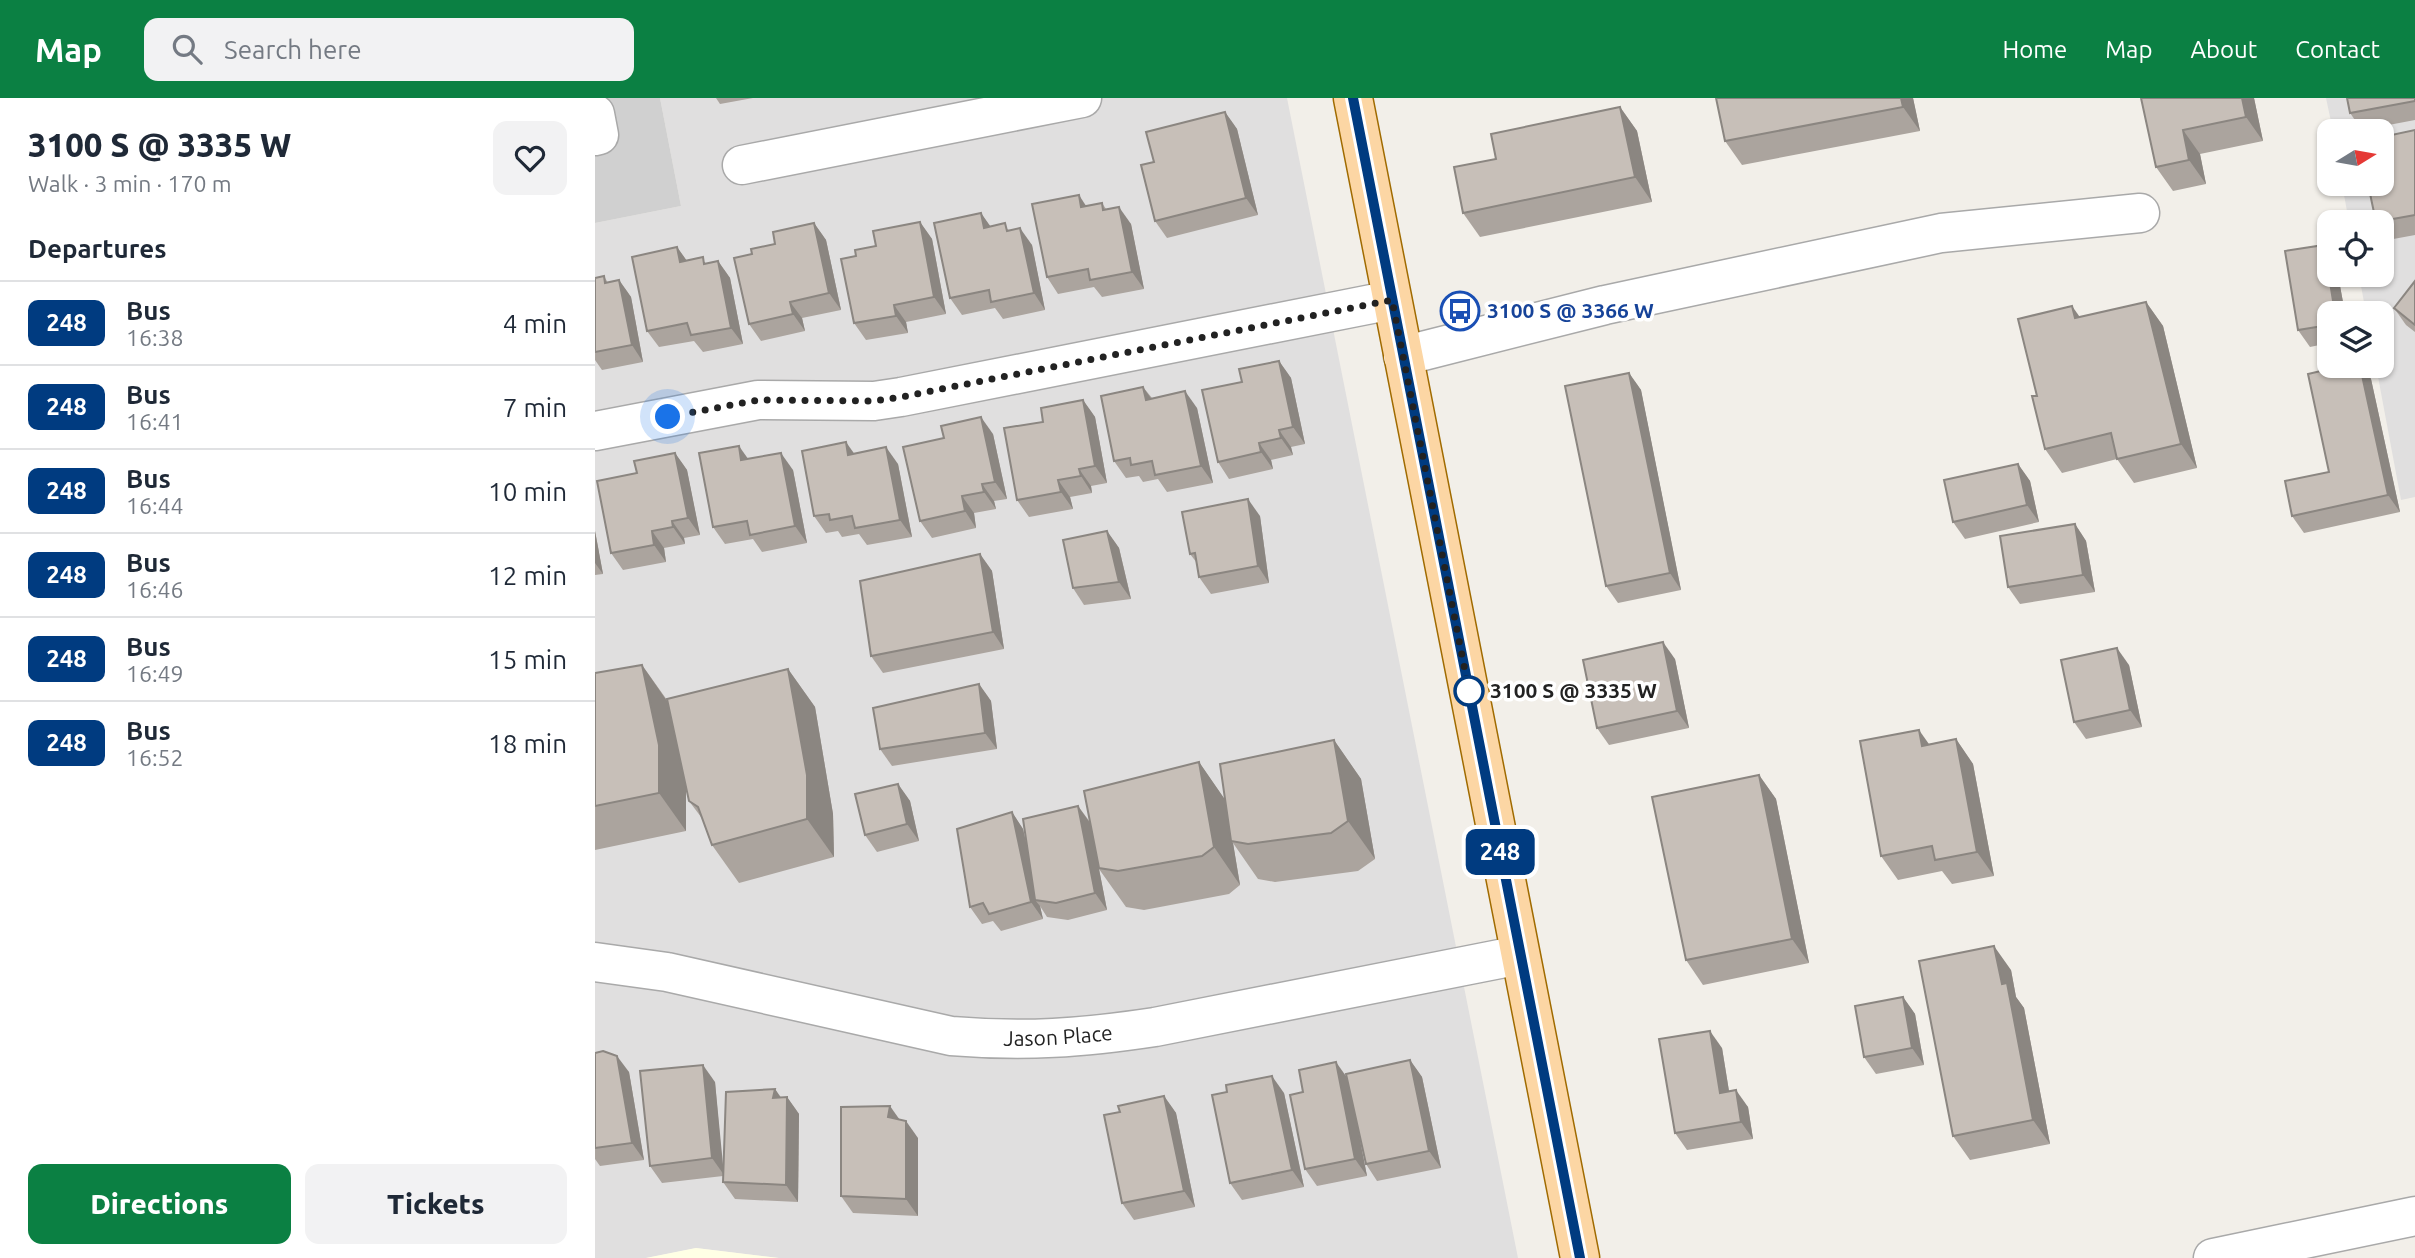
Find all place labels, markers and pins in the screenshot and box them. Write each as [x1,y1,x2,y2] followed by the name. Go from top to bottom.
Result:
[1439,290,1481,332] bus stop icon: 3100 S @ 3366 W
[1487,298,1654,322] place label: 3100 S @ 3366 W
[1454,676,1484,706] marker: 3100 S @ 3335 W
[1490,678,1657,702] place label: 3100 S @ 3335 W

